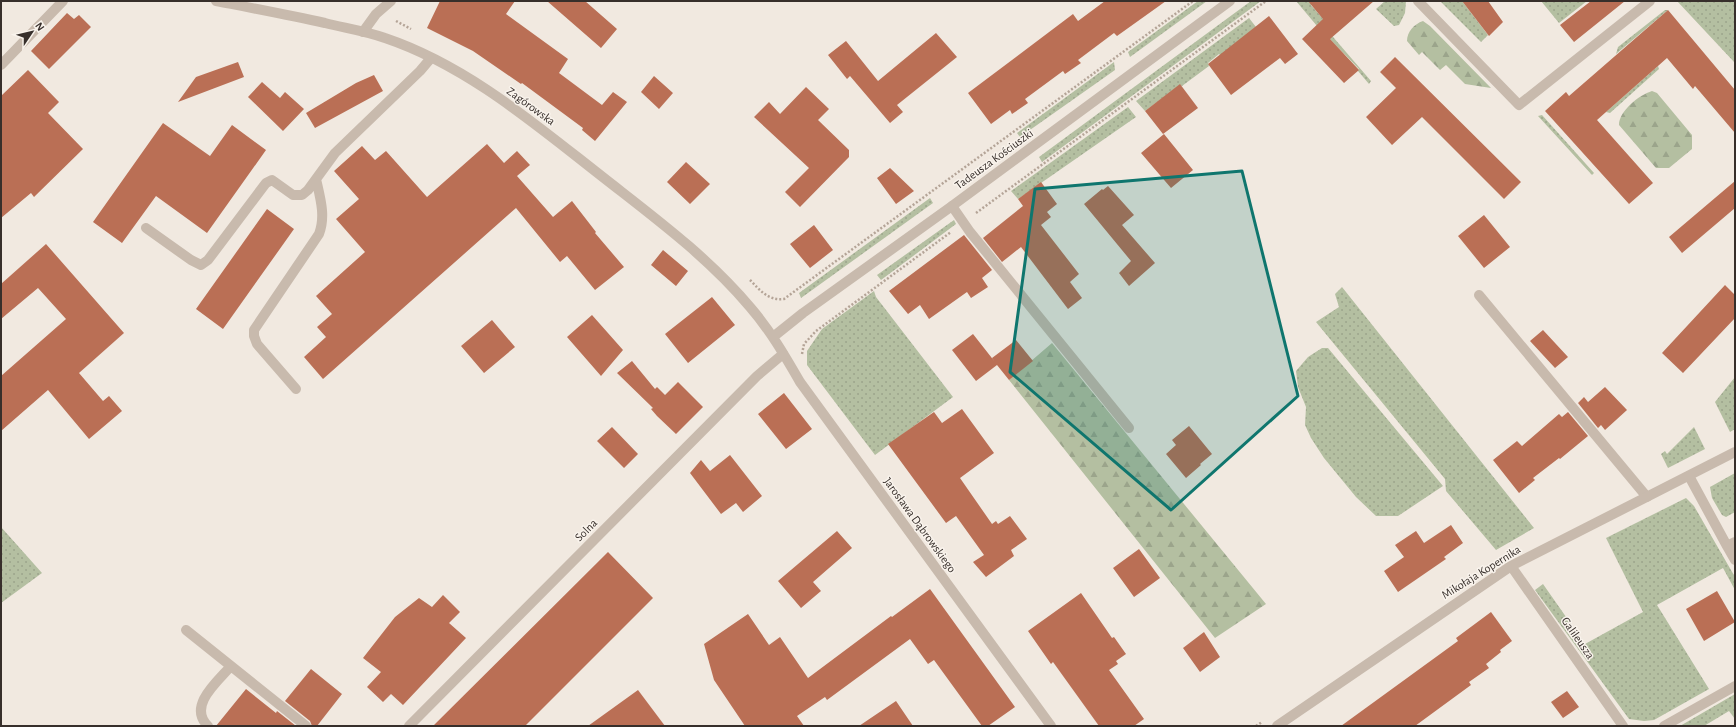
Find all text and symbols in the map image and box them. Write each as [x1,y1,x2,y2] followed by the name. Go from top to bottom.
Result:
[12,12,52,52] north arrow
[33,20,46,33] text: N
[505,85,558,128] street label: Zagórowska
[953,127,1035,191] street label: Tadeusza Kościuszki
[882,475,958,575] street label: Jarosława Dąbrowskiego
[573,516,600,543] street label: Solna
[1439,543,1523,602] street label: Mikołaja Kopernika
[1559,615,1597,661] street label: Galileusza

